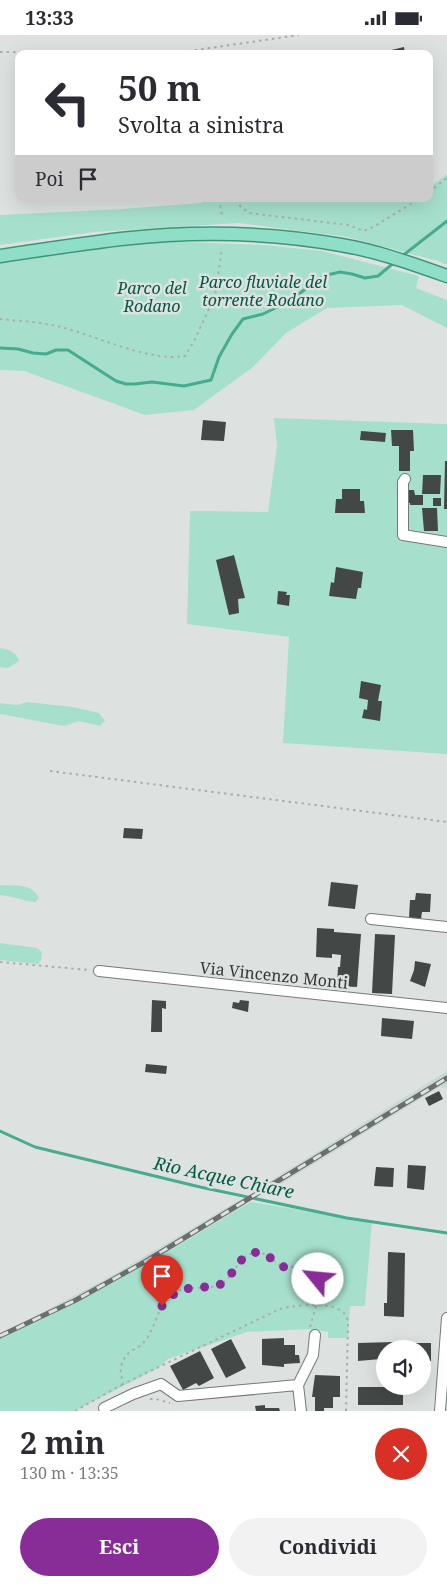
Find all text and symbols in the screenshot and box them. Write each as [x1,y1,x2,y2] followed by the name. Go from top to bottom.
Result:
[25,5,74,31] text: 13:33
[118,64,201,111] text: 50 m
[35,70,100,135] icon: left
[118,109,284,139] text: Svolta a sinistra
[74,165,102,193] icon: arrive
[35,166,64,192] text: Poi
[198,271,327,311] park label: Parco fluviale del torrente Rodano
[116,277,187,317] park label: Parco del Rodano
[199,956,349,994] street label: Via Vincenzo Monti
[151,1150,296,1204] water label: Rio Acque Chiare
[291,1252,343,1304] position arrow
[141,1255,183,1306] pin
[148,1262,176,1290] icon: arrive
[376,1340,431,1395] map controls
[376,1340,431,1395] button: sound
[20,1422,105,1463] text: 2 min
[375,1428,427,1480] button: close
[20,1462,119,1484] text: 130 m · 13:35
[20,1518,219,1576] button: Esci
[229,1518,427,1576] button: Condividi

